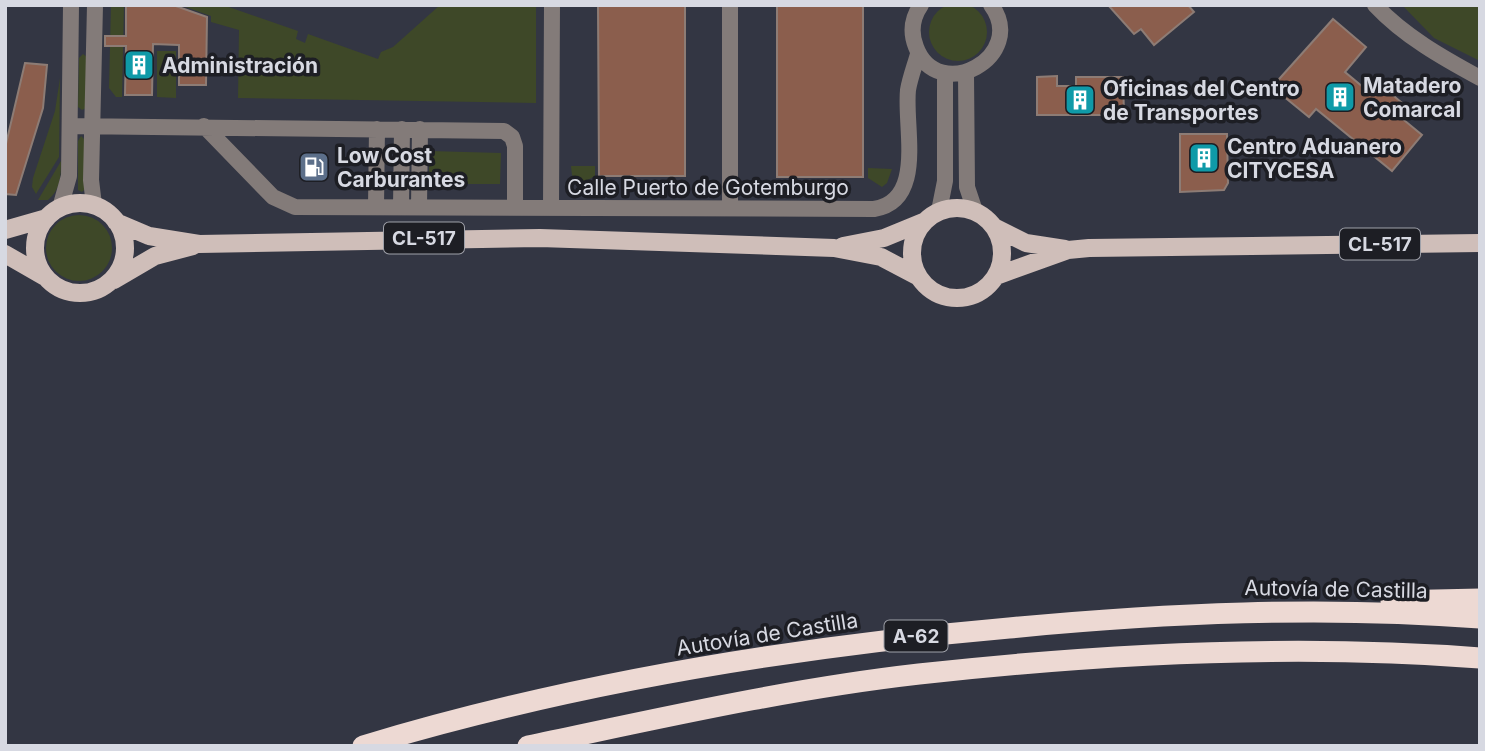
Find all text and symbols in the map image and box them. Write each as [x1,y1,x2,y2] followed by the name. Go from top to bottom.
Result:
[122,48,156,82] building icon: Administración
[162,53,318,78] place label: Administración
[1363,73,1462,122] place label: Matadero Comarcal
[1103,76,1300,125] place label: Oficinas del Centro de Transportes
[1323,80,1357,114] building icon: Matadero Comarcal
[1063,83,1097,117] building icon: Oficinas del Centro de Transportes
[1227,134,1402,183] place label: Centro Aduanero CITYCESA
[1187,141,1221,175] building icon: Centro Aduanero CITYCESA
[337,143,465,192] place label: Low Cost Carburantes
[297,150,331,184] fuel station icon: Low Cost Carburantes
[567,175,849,200] street label: Calle Puerto de Gotemburgo
[384,222,464,254] road number: CL-517
[1340,228,1420,260] road number: CL-517
[1244,575,1428,603] street label: Autovía de Castilla
[674,607,860,661] street label: Autovía de Castilla
[884,621,948,652] road number: A-62

